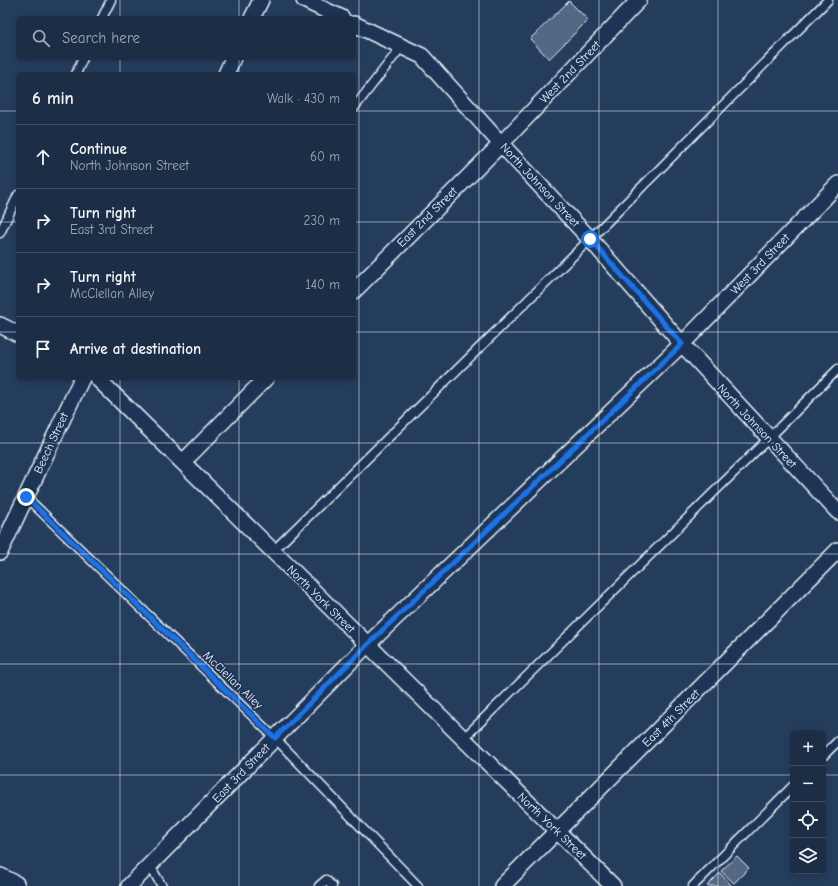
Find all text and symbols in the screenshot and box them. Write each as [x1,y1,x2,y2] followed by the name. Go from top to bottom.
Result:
[16,16,356,60] search box
[30,27,52,49] icon: search
[62,29,140,47] text: Search here
[537,37,604,106] street label: West 2nd Street
[32,89,74,108] text: 6 min
[267,91,340,106] text: Walk · 430 m
[70,140,127,158] text: Continue
[497,140,583,230] street label: North Johnson Street
[32,146,54,168] icon: ahead
[310,149,340,164] text: 60 m
[70,158,189,173] text: North Johnson Street
[394,184,460,250] street label: East 2nd Street
[70,204,136,222] text: Turn right
[32,210,54,232] icon: right
[304,213,340,228] text: 230 m
[70,222,153,237] text: East 3rd Street
[581,230,599,248] route start
[728,230,793,297] street label: West 3rd Street
[70,268,136,286] text: Turn right
[32,274,54,296] icon: right
[306,277,340,292] text: 140 m
[70,286,154,301] text: McClellan Alley
[32,338,54,360] icon: arrive
[70,340,201,358] text: Arrive at destination
[714,381,800,471] street label: North Johnson Street
[31,410,71,476] street label: Beech Street
[17,488,35,506] route end
[284,562,358,636] street label: North York Street
[200,648,266,712] street label: McClellan Alley
[639,686,703,750] street label: East 4th Street
[790,730,826,874] map controls
[790,730,826,766] button: +
[209,740,273,805] street label: East 3rd Street
[790,766,826,802] button: −
[515,790,590,863] street label: North York Street
[790,802,826,838] button: locate
[790,838,826,874] button: layers

